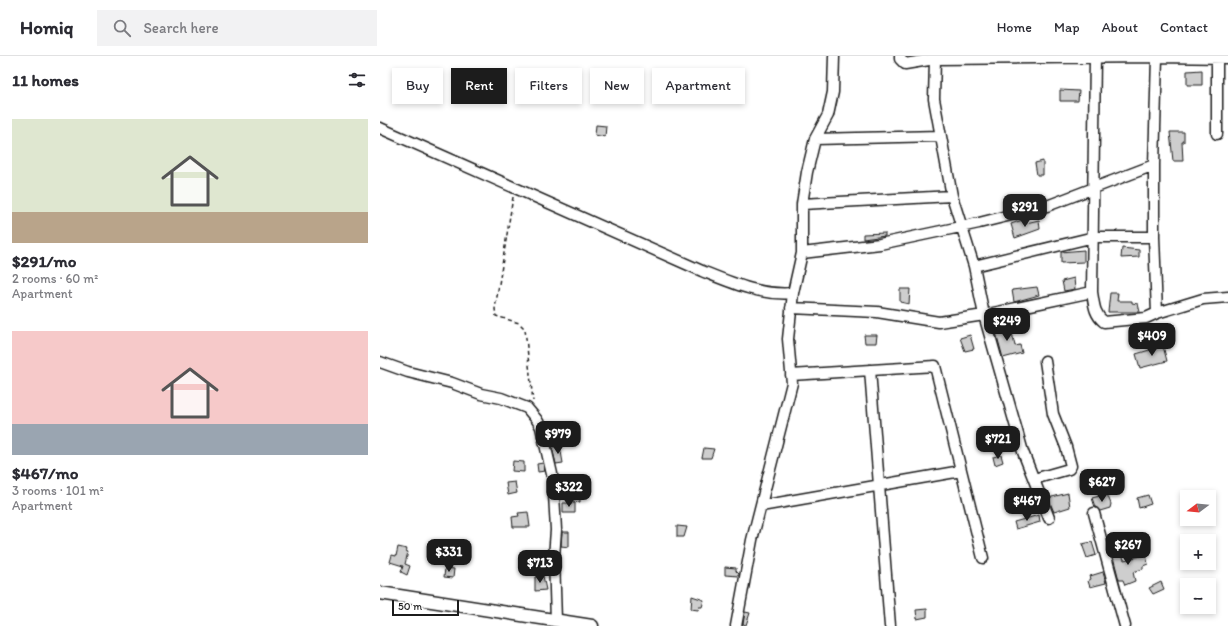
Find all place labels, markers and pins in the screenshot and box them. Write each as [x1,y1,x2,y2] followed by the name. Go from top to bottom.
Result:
[1001,194,1049,228] pin: $291
[983,308,1031,342] pin: $249
[1128,323,1176,357] pin: $409
[534,421,582,455] pin: $979
[974,426,1022,460] pin: $721
[1078,469,1126,503] pin: $627
[545,474,593,508] pin: $322
[1003,488,1051,522] pin: $467
[1104,532,1152,566] pin: $267
[425,539,473,573] pin: $331
[516,550,564,584] pin: $713

